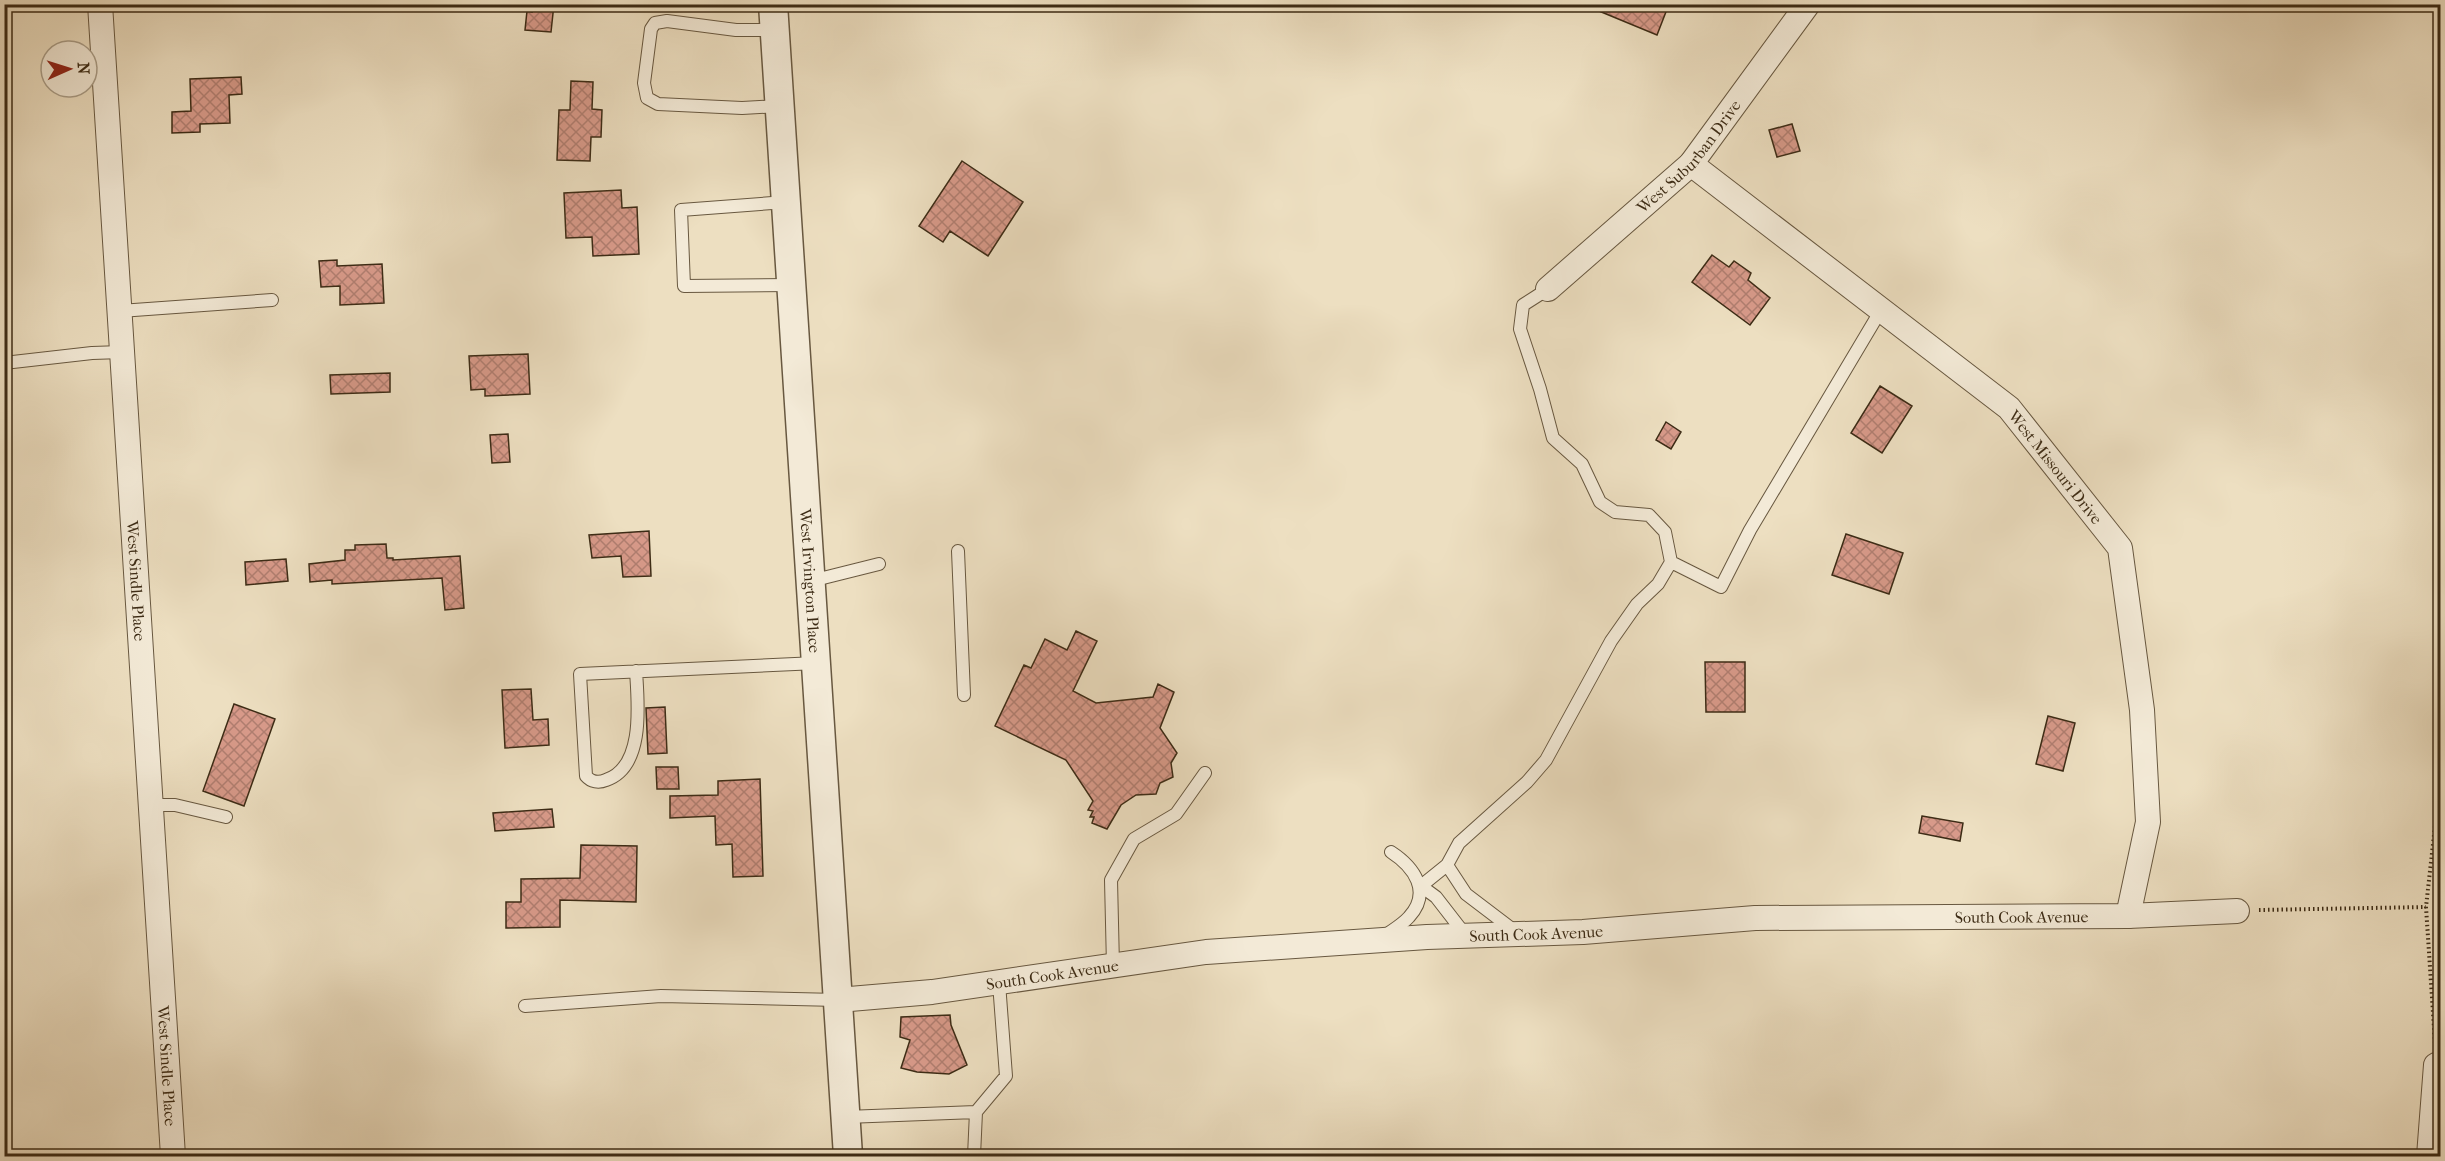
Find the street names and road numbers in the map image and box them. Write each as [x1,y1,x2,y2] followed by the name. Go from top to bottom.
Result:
[1632,96,1744,217] street label: West Suburban Drive
[2004,405,2107,528] street label: West Missouri Drive
[796,507,825,654] street label: West Irvington Place
[123,519,150,642] street label: West Sindle Place
[1955,907,2089,926] street label: South Cook Avenue
[1469,921,1604,945] street label: South Cook Avenue
[985,955,1120,993] street label: South Cook Avenue
[154,1004,181,1127] street label: West Sindle Place

